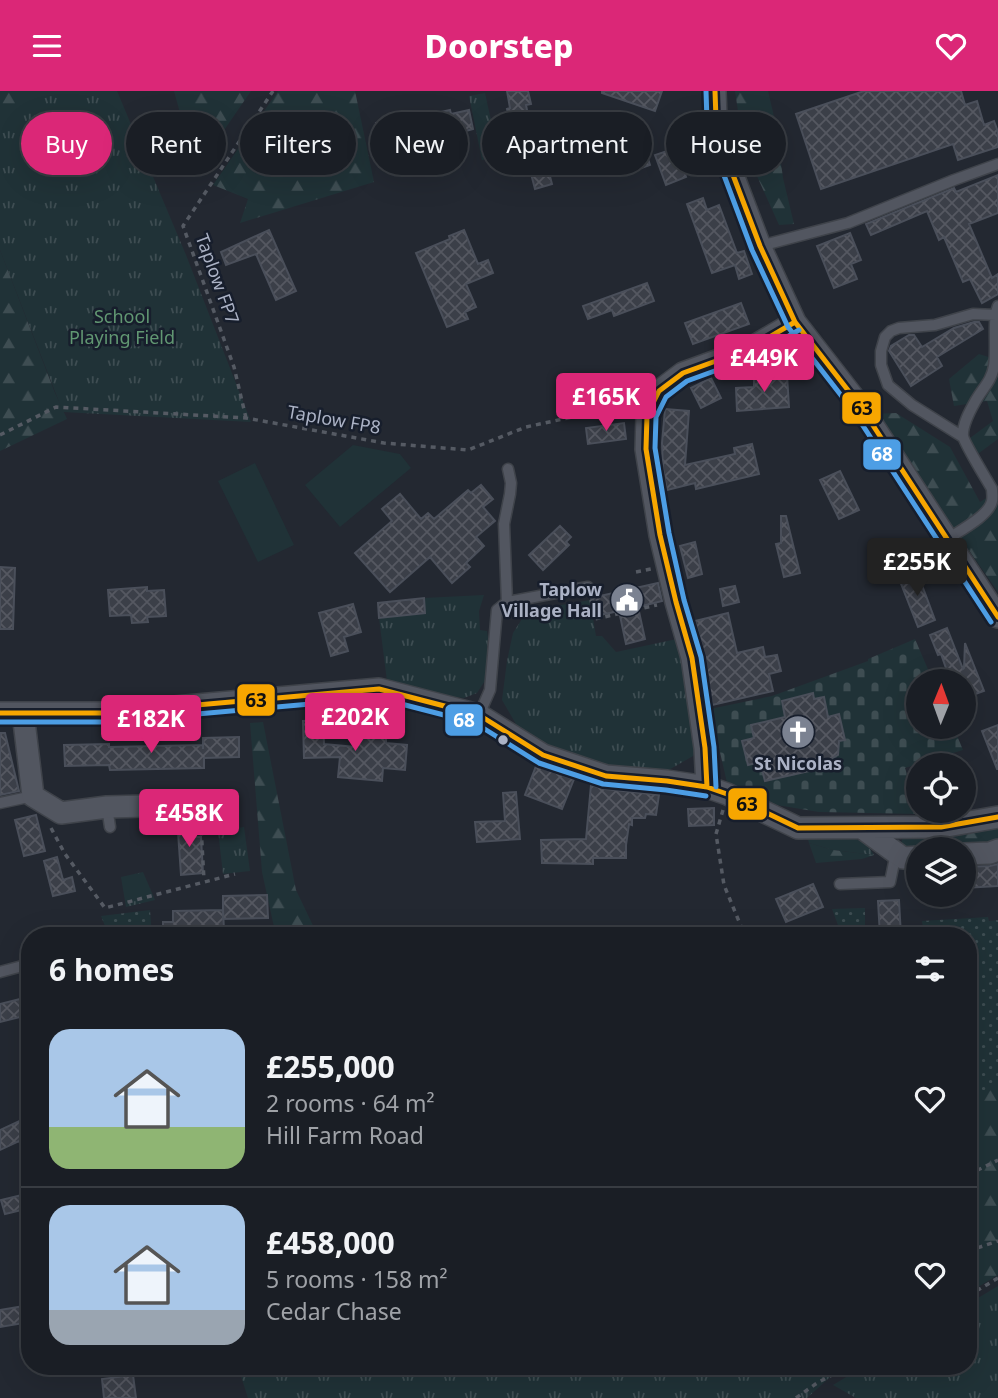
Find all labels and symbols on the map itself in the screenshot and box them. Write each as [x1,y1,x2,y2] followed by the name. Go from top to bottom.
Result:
[191,230,245,327] street label: Taplow FP7
[69,304,175,349] park label: School Playing Field
[715,335,813,394] pin: £449K
[557,373,655,433] pin: £165K
[841,391,882,425] line badge: 63
[851,395,873,421] text: 63
[286,399,383,439] street label: Taplow FP8
[862,438,902,471] line badge: 68
[871,441,893,467] text: 68
[868,539,966,598] pin: £255K
[501,577,603,622] place label: Taplow Village Hall
[608,581,646,619] public building icon: Taplow Village Hall
[906,669,976,739] north arrow
[236,683,276,717] line badge: 63
[245,687,267,713] text: 63
[306,693,404,753] pin: £202K
[102,695,200,755] pin: £182K
[444,703,484,737] line badge: 68
[453,707,475,733] text: 68
[779,713,817,751] church icon: St Nicolas
[496,733,510,747] unlabelled marker
[754,751,842,775] place label: St Nicolas
[727,787,768,821] line badge: 63
[140,789,238,849] pin: £458K
[736,791,758,817] text: 63

